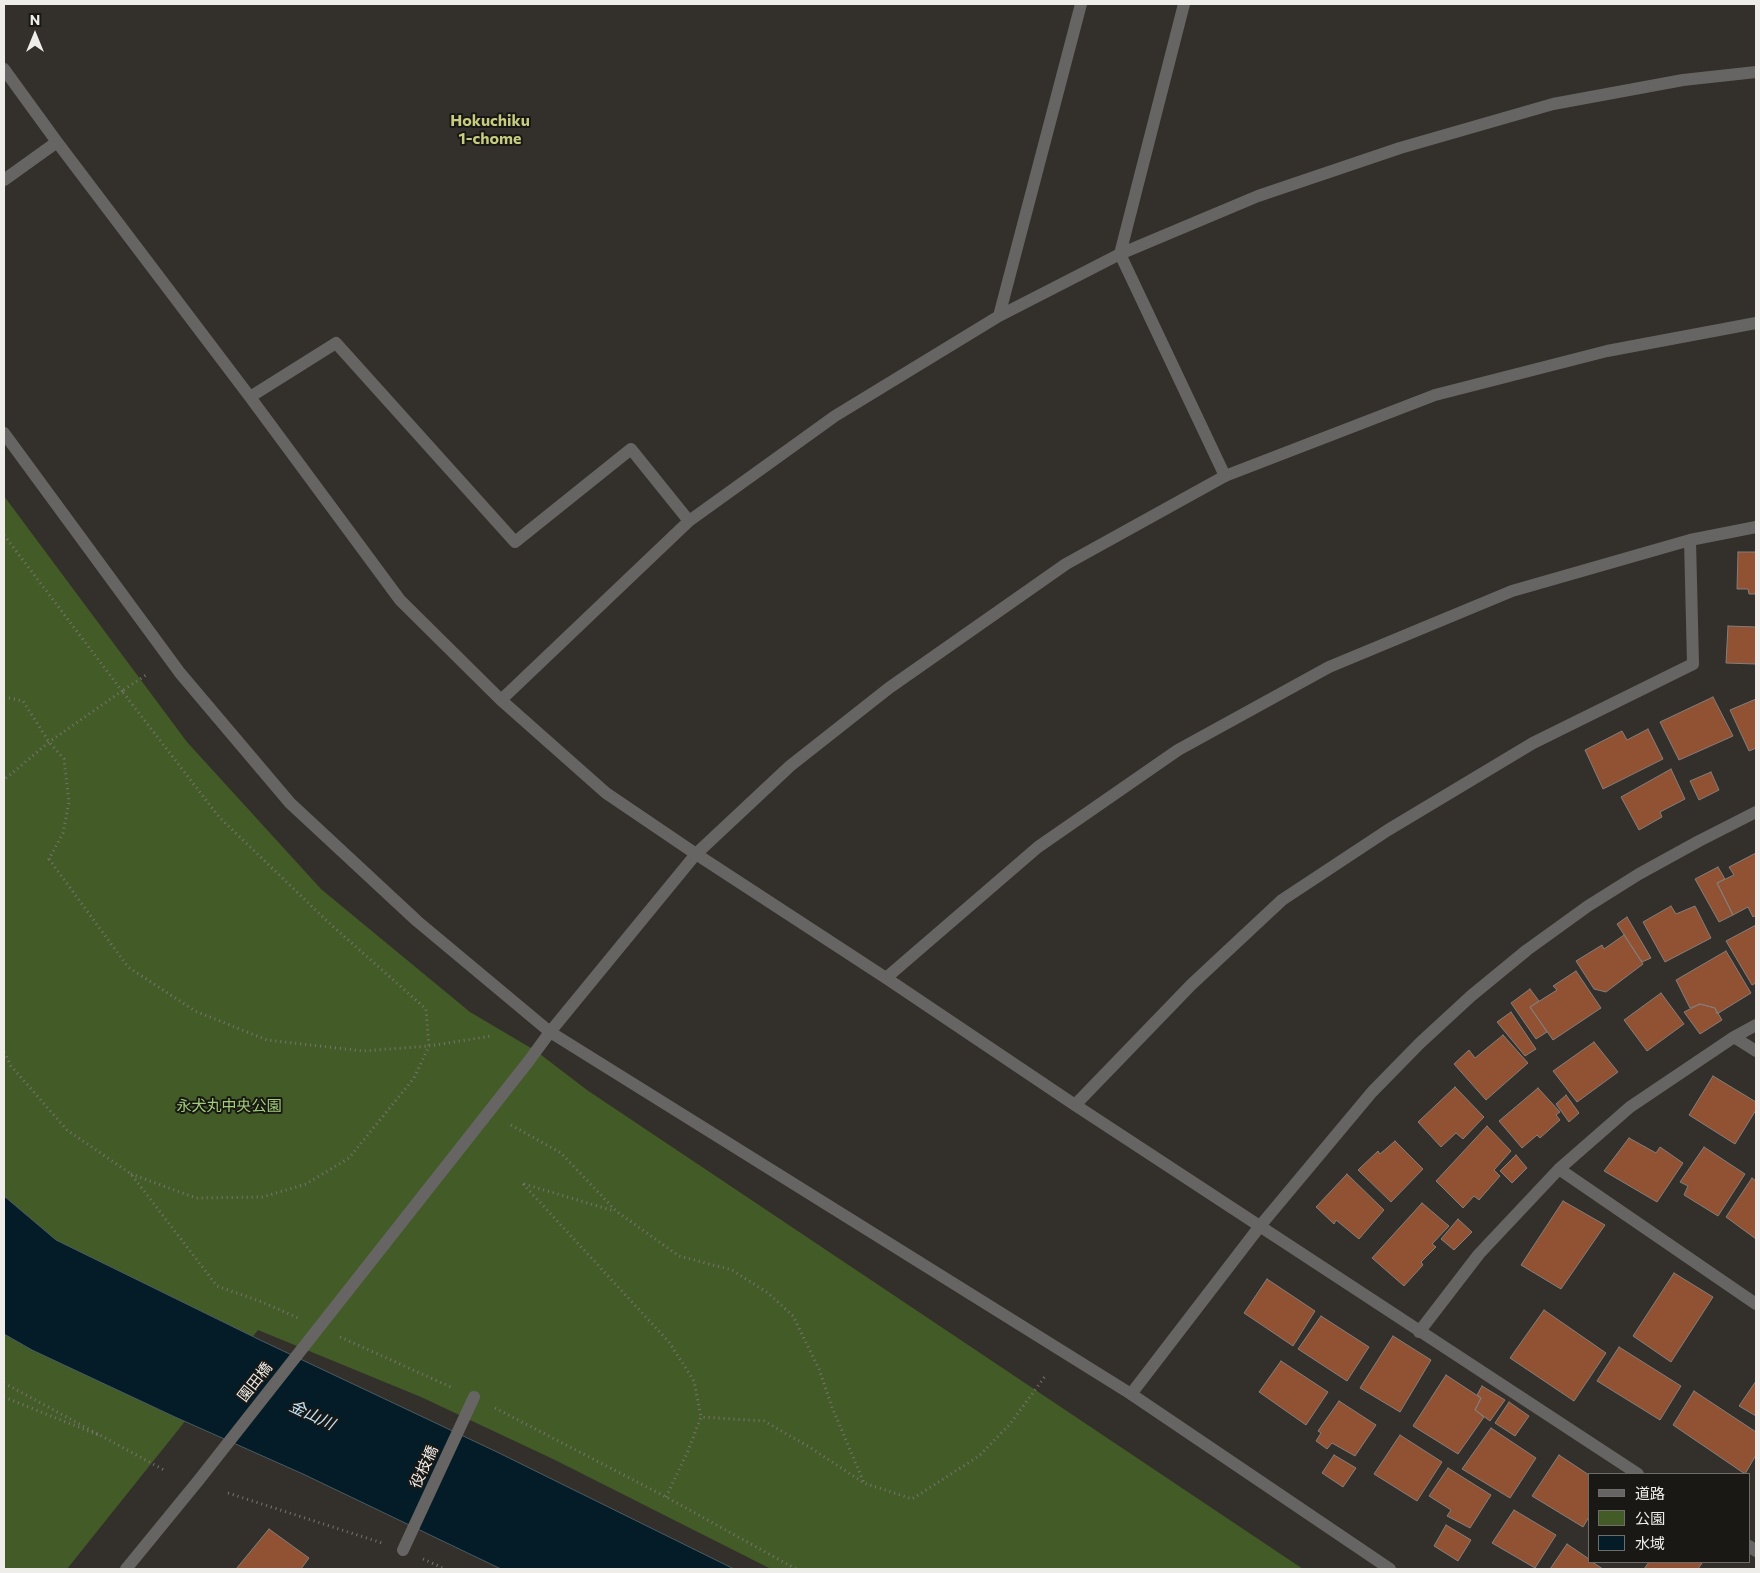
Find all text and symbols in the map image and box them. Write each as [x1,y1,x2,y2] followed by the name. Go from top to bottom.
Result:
[10,10,60,60] north arrow
[30,11,40,28] text: N
[450,111,530,149] district label: Hokuchiku 1-chome
[177,1097,281,1115] park label: 永犬丸中央公園
[234,1359,276,1405] street label: 園田橋
[286,1396,338,1434] water label: 金山川
[406,1443,442,1491] street label: 役枝橋
[1588,1473,1750,1563] legend
[1635,1484,1665,1502] text: 道路
[1635,1509,1665,1527] text: 公園
[1635,1534,1665,1552] text: 水域

